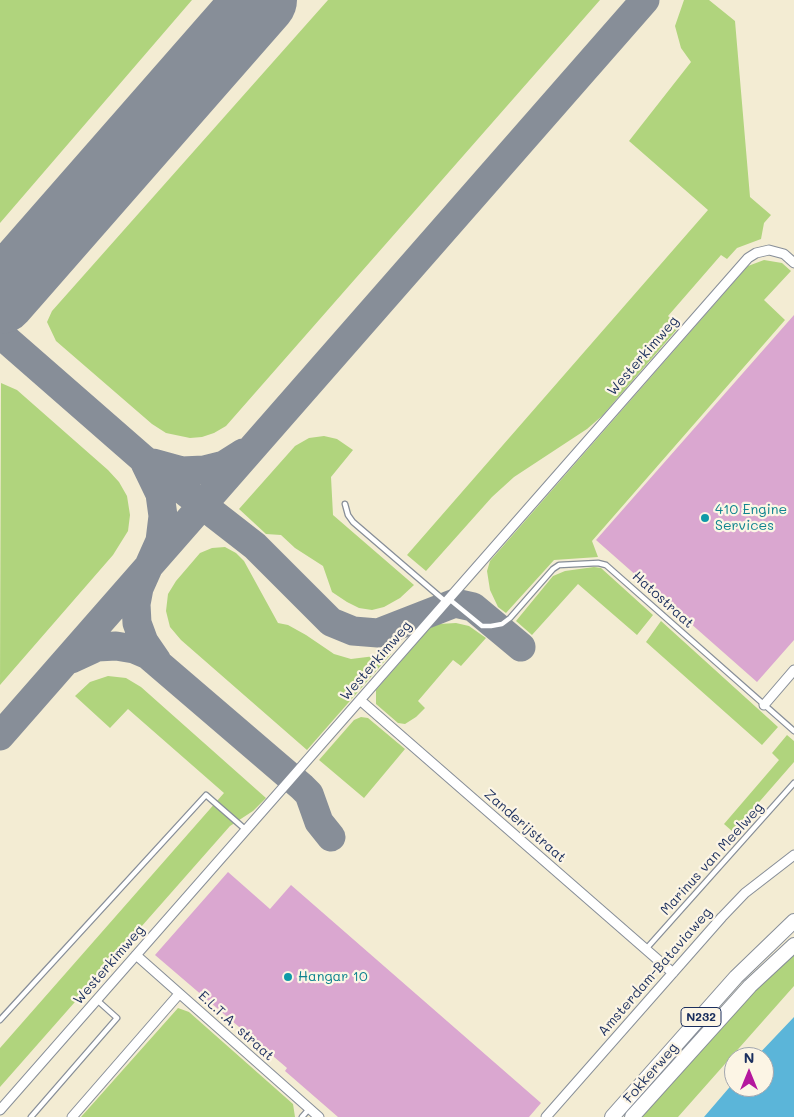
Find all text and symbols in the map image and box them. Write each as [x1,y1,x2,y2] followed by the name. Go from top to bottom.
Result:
[604,313,682,399] street label: Westerkimweg
[715,502,787,534] place label: 410 Engine Services
[699,512,711,524] marker: 410 Engine Services
[629,568,697,632] street label: Hatostraat
[337,618,415,704] street label: Westerkimweg
[481,786,569,866] street label: Zanderijstraat
[657,799,767,919] street label: Marinus van Meelweg
[595,904,715,1040] street label: Amsterdam-Bataviaweg
[70,922,148,1008] street label: Westerkimweg
[298,969,368,985] place label: Hangar 10
[282,971,294,983] marker: Hangar 10
[195,988,277,1064] street label: E.L.T.A. straat
[681,1008,721,1026] road number: N232
[620,1039,682,1107] street label: Fokkerweg
[724,1047,774,1097] north arrow
[744,1048,754,1067] text: N

